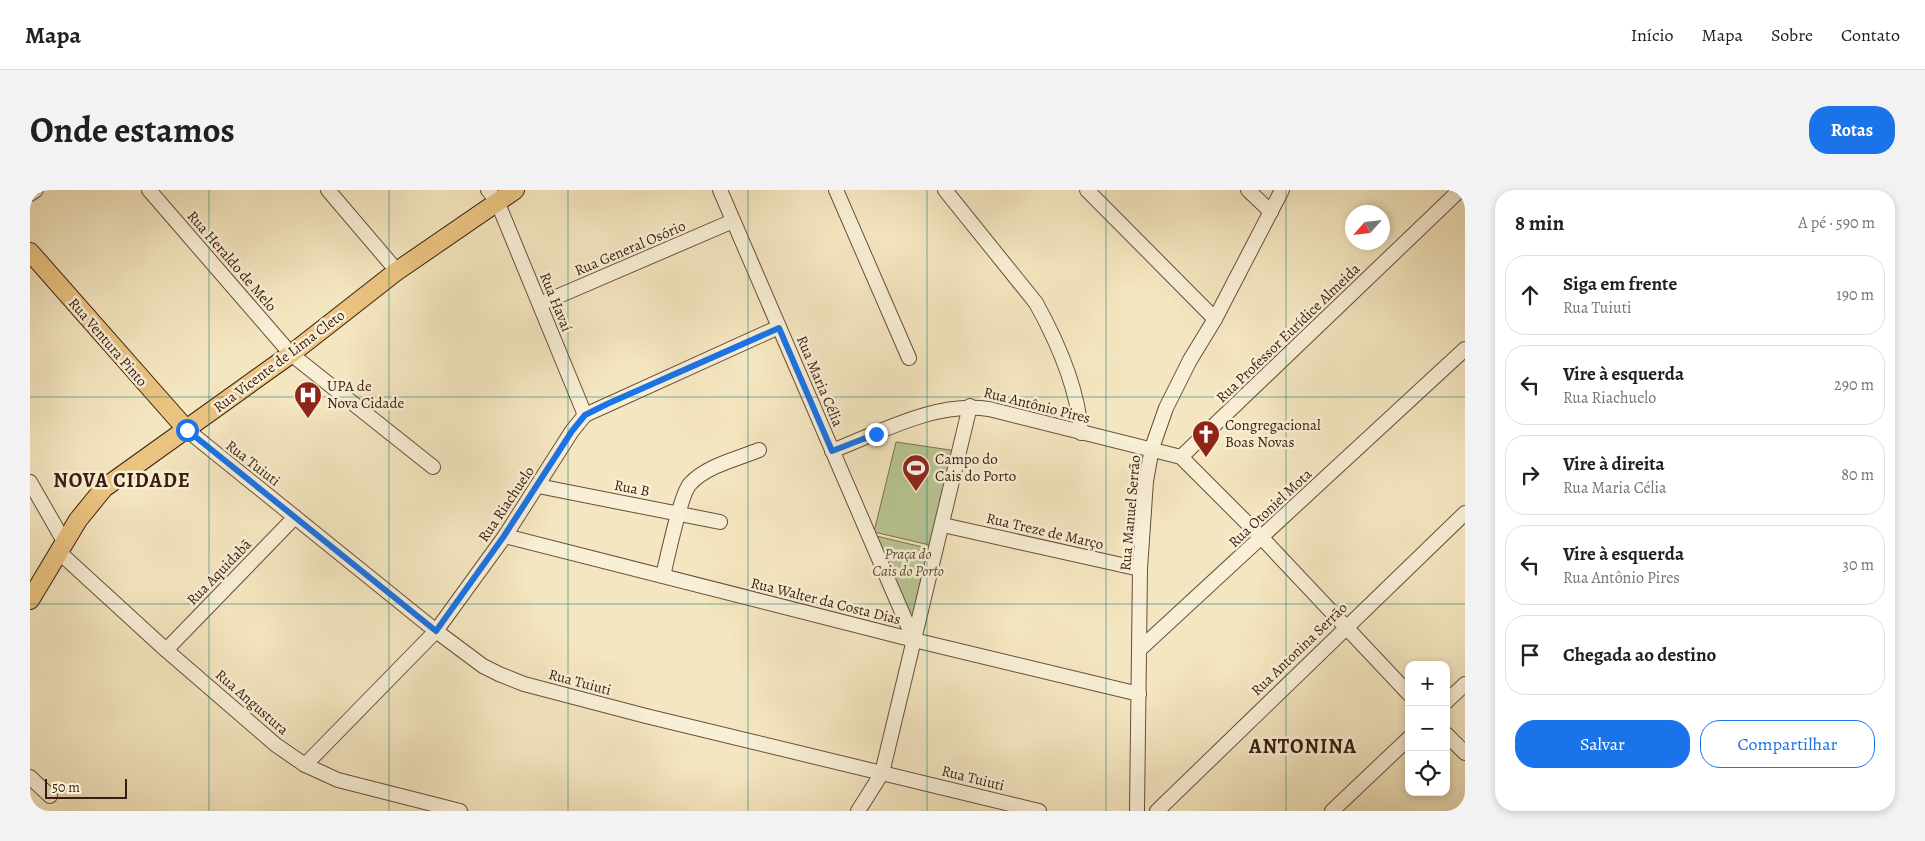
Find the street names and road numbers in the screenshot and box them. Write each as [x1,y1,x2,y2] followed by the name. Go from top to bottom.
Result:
[183,206,281,316] street label: Rua Heraldo de Melo
[571,216,689,280] street label: Rua General Osório
[1212,259,1364,407] street label: Rua Professor Eurídice Almeida
[535,269,577,335] street label: Rua Havaí
[64,293,152,391] street label: Rua Ventura Pinto
[209,305,349,417] street label: Rua Vicente de Lima Cleto
[792,332,848,430] street label: Rua Maria Célia
[981,382,1093,428] street label: Rua Antônio Pires
[222,435,284,491] street label: Rua Tuiuti
[1115,454,1145,572] street label: Rua Manuel Serrão
[473,462,539,546] street label: Rua Riachuelo
[1224,464,1316,552] street label: Rua Otoniel Mota
[613,475,651,501] street label: Rua B
[984,508,1106,554] street label: Rua Treze de Março
[182,534,256,610] street label: Rua Aquidabã
[749,573,903,629] street label: Rua Walter da Costa Dias
[1246,598,1352,700] street label: Rua Antonina Serrão
[546,664,614,700] street label: Rua Tuiuti
[211,665,293,739] street label: Rua Angustura
[939,761,1007,795] street label: Rua Tuiuti

